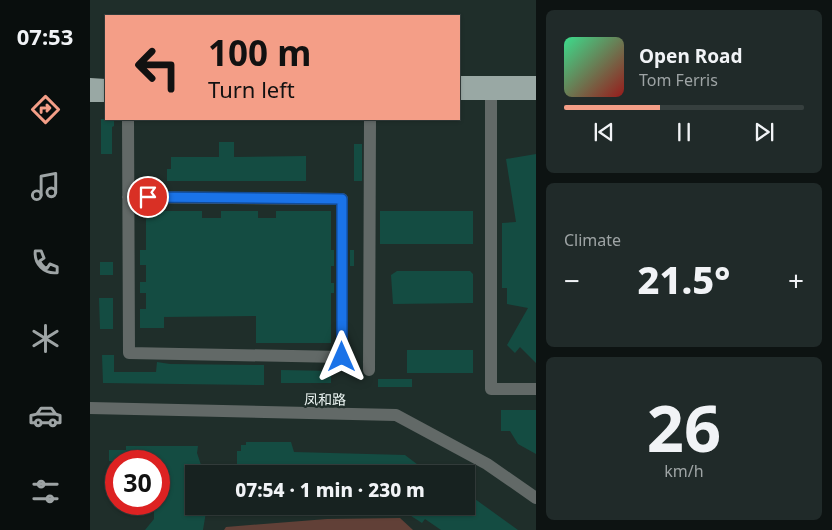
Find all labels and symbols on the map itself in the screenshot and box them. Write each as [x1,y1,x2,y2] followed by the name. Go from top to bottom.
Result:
[127,176,169,218] pin
[315,330,367,382] position arrow
[304,389,346,409] street label: 凤和路
[105,450,170,515] speed limit sign: 30

